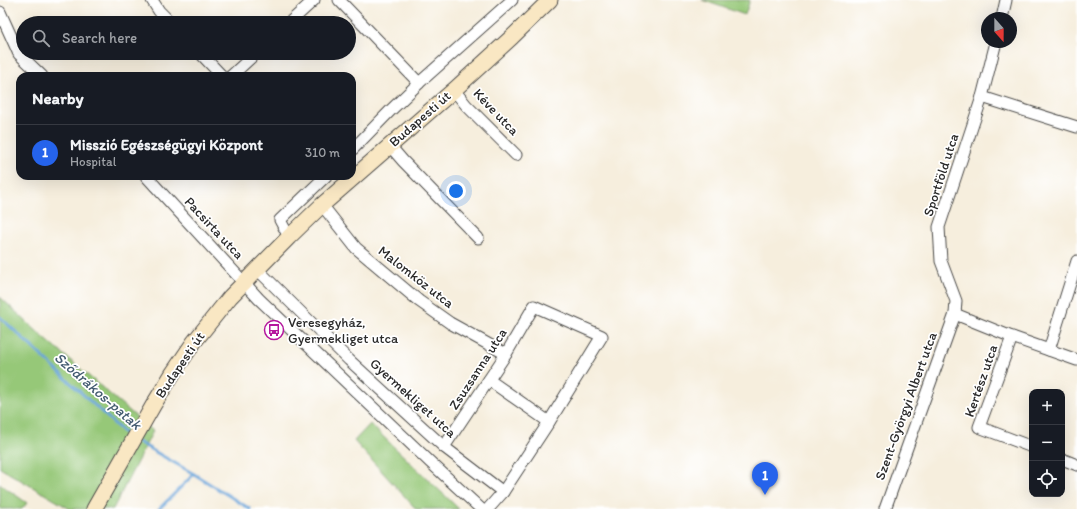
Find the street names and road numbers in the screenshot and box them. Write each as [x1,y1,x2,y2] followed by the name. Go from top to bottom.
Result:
[470,85,523,139] street label: Kéve utca
[386,88,454,150] street label: Budapesti út
[920,131,962,219] street label: Sportföld utca
[181,193,247,263] street label: Pacsirta utca
[375,242,458,312] street label: Malomköz utca
[445,325,511,413] street label: Zsuzsanna utca
[152,329,208,401] street label: Budapesti út
[871,329,941,482] street label: Szent-Györgyi Albert utca
[961,342,1001,419] street label: Kertész utca
[366,355,460,442] street label: Gyermekliget utca

